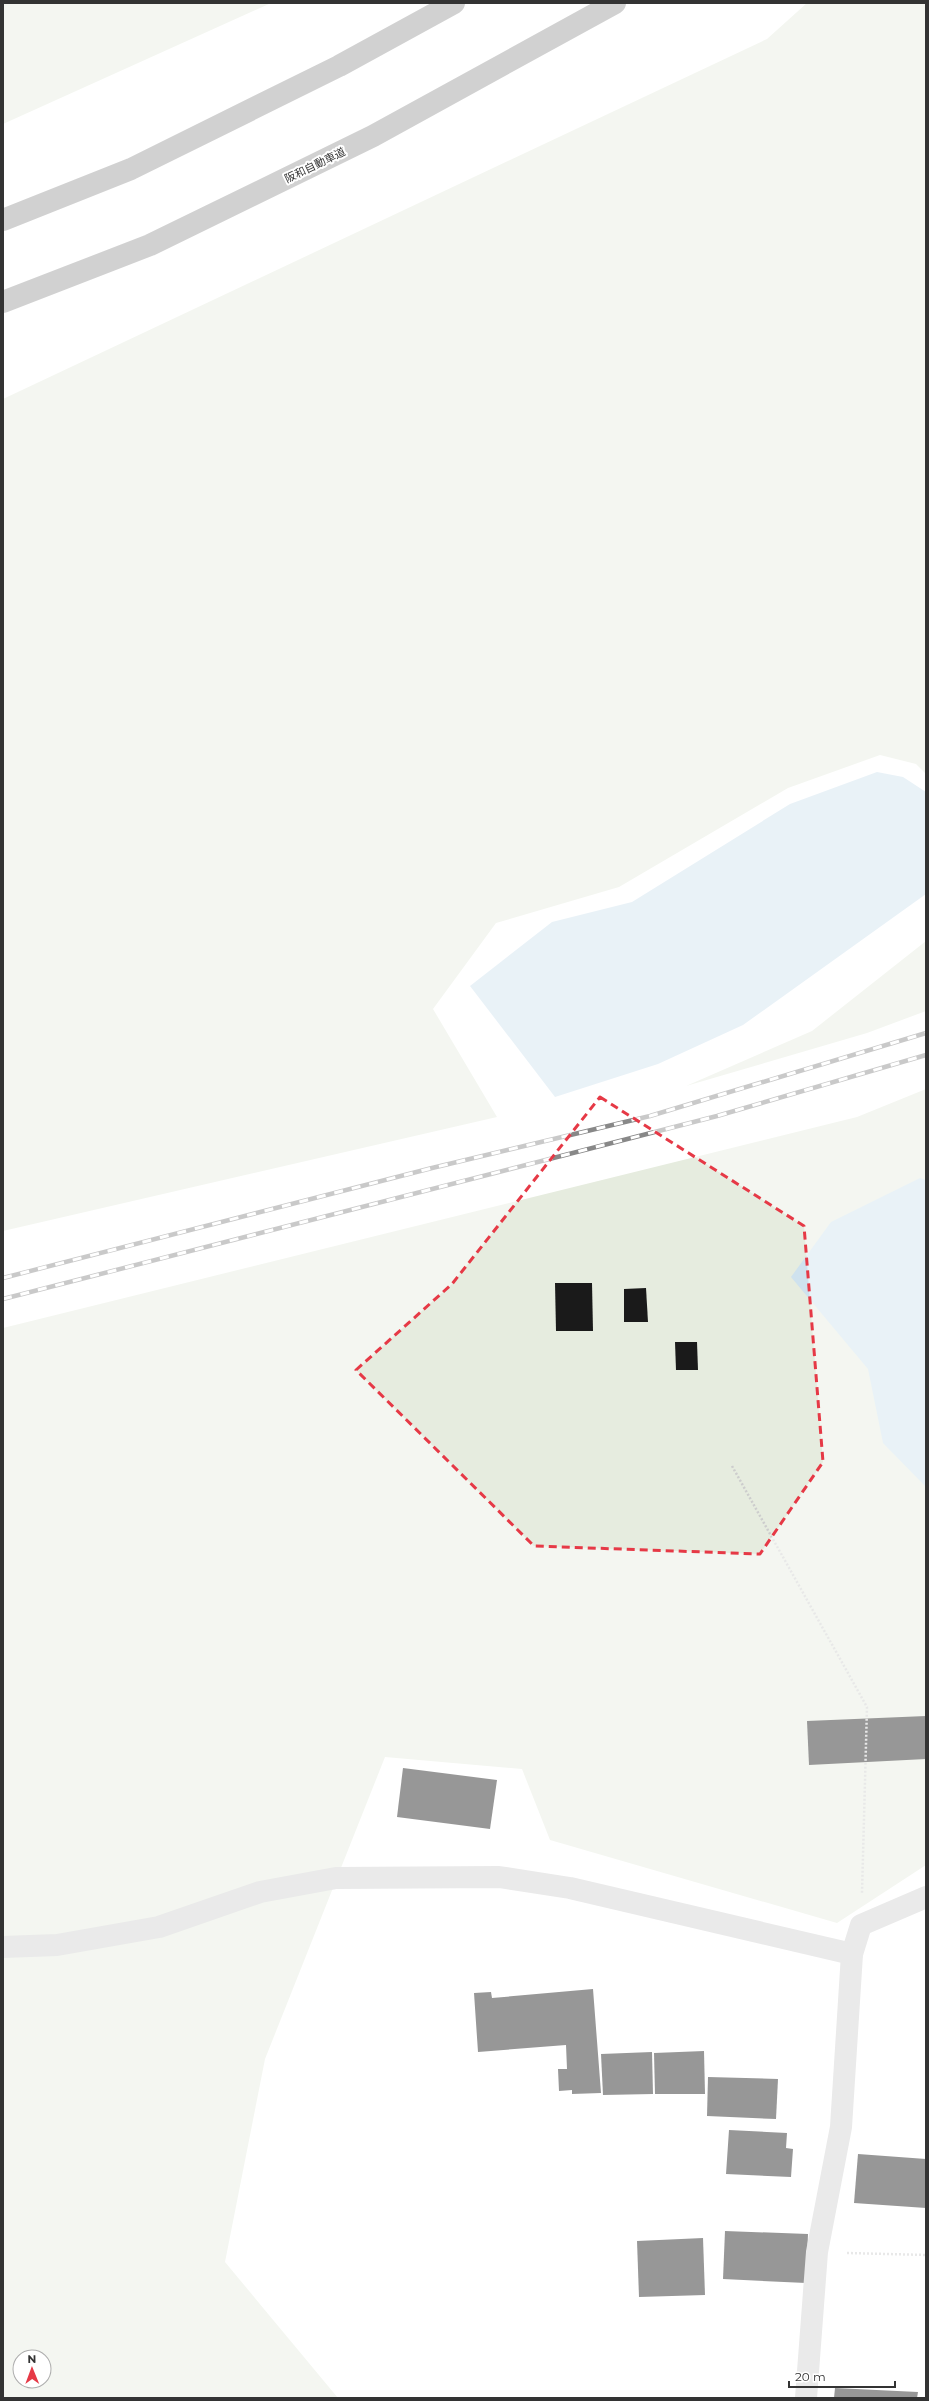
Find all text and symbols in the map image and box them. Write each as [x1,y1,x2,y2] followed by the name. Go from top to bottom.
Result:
[282,144,348,186] street label: 阪和自動車道
[12,2349,52,2389] north arrow
[27,2352,36,2366] text: N
[789,2363,895,2389] scale bar
[795,2369,826,2384] text: 20 m

